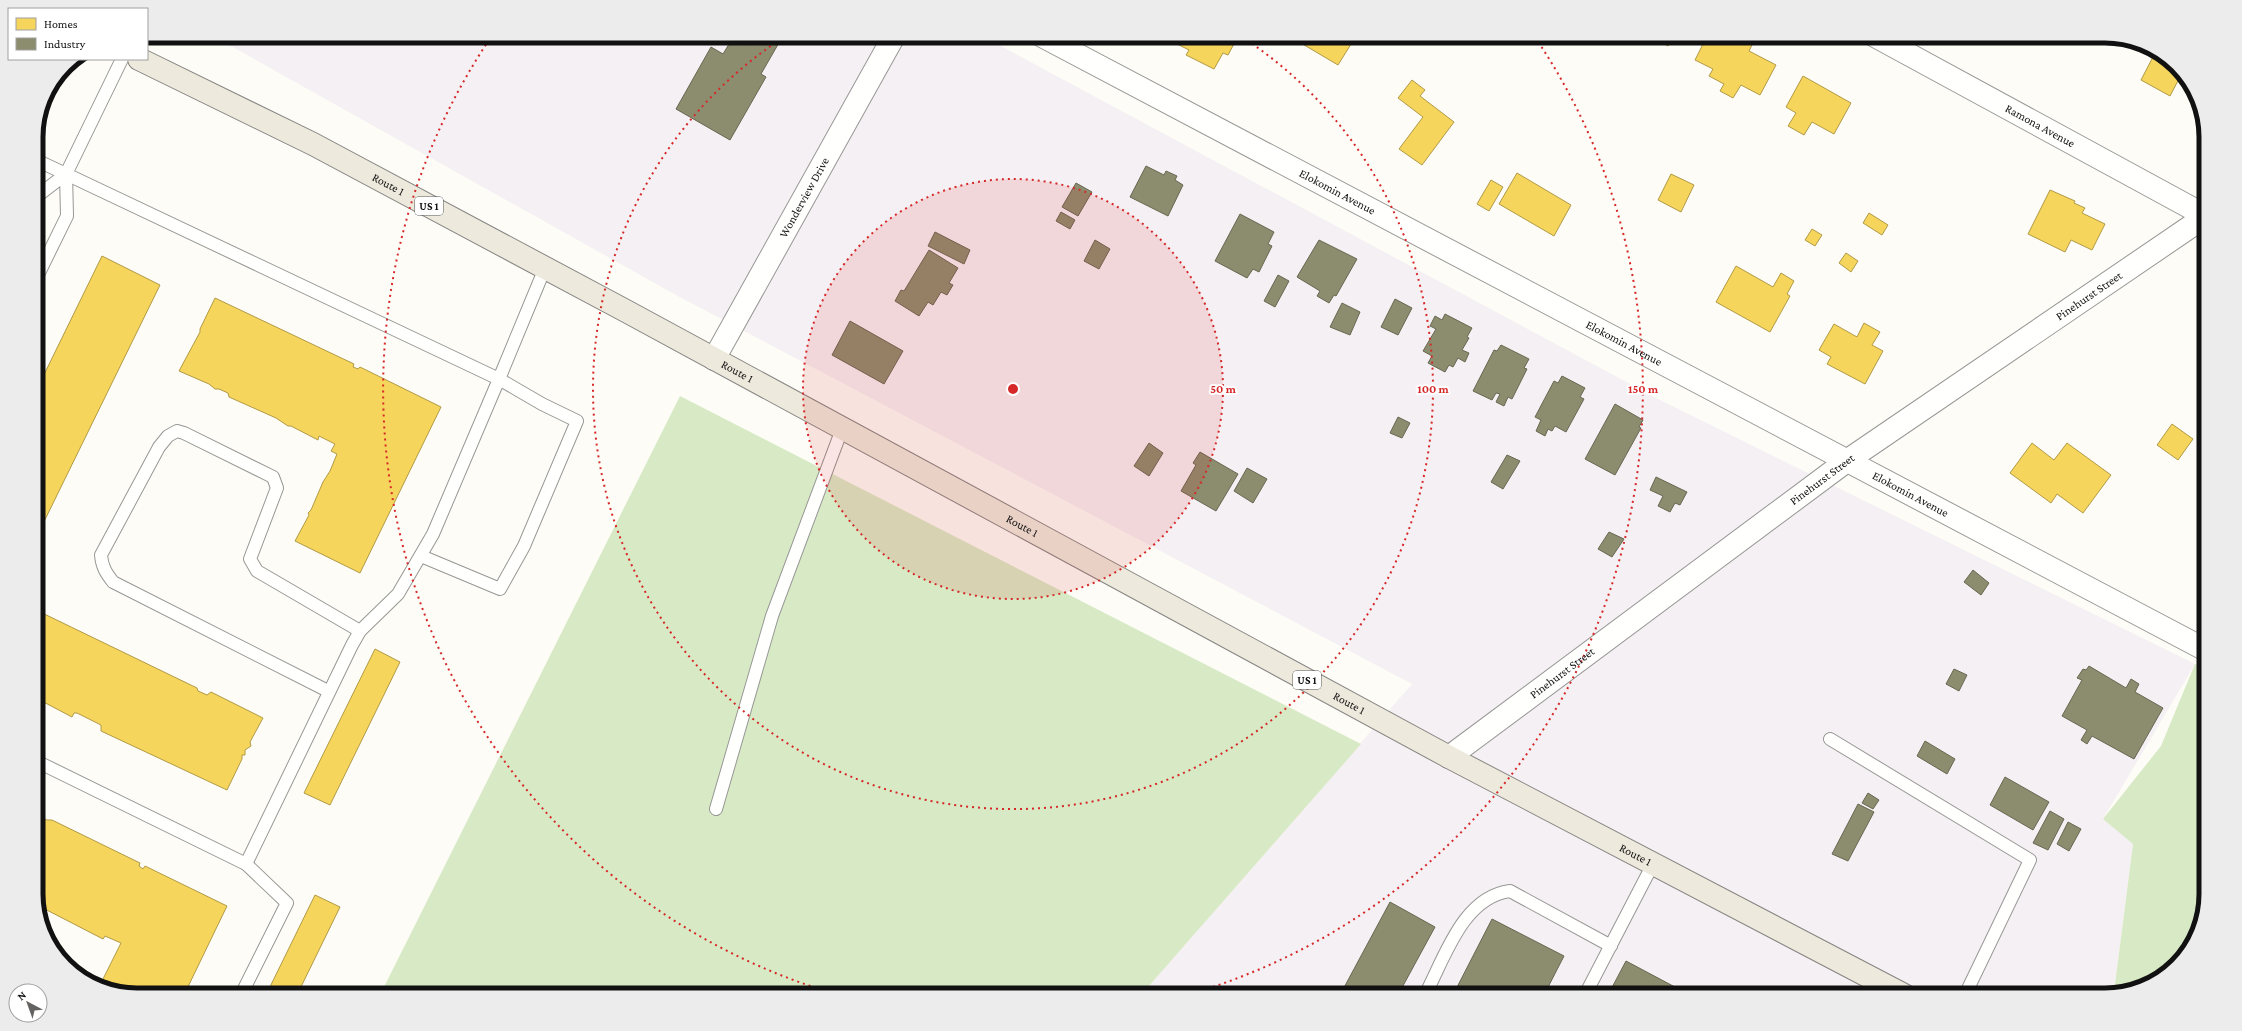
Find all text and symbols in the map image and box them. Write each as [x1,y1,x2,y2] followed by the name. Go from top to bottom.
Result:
[8,8,148,60] legend
[44,17,78,31] text: Homes
[44,37,86,51] text: Industry
[2003,101,2077,150] street label: Ramona Avenue
[776,155,832,240] street label: Wonderview Drive
[1297,166,1378,218] street label: Elokomin Avenue
[370,170,407,198] street label: Route 1
[415,197,443,215] road number: US 1
[2053,268,2126,323] street label: Pinehurst Street
[1584,317,1664,369] street label: Elokomin Avenue
[719,357,756,386] street label: Route 1
[1006,382,1020,396] centre of rings
[1210,382,1237,396] text: 50 m
[1417,382,1450,396] text: 100 m
[1628,382,1659,396] text: 150 m
[1787,450,1858,508] street label: Pinehurst Street
[1870,468,1951,520] street label: Elokomin Avenue
[1004,511,1041,540] street label: Route 1
[1527,644,1598,701] street label: Pinehurst Street
[1293,671,1321,689] road number: US 1
[1331,689,1368,717] street label: Route 1
[1617,840,1654,869] street label: Route 1
[8,983,48,1023] north arrow
[15,988,29,1002] text: N

